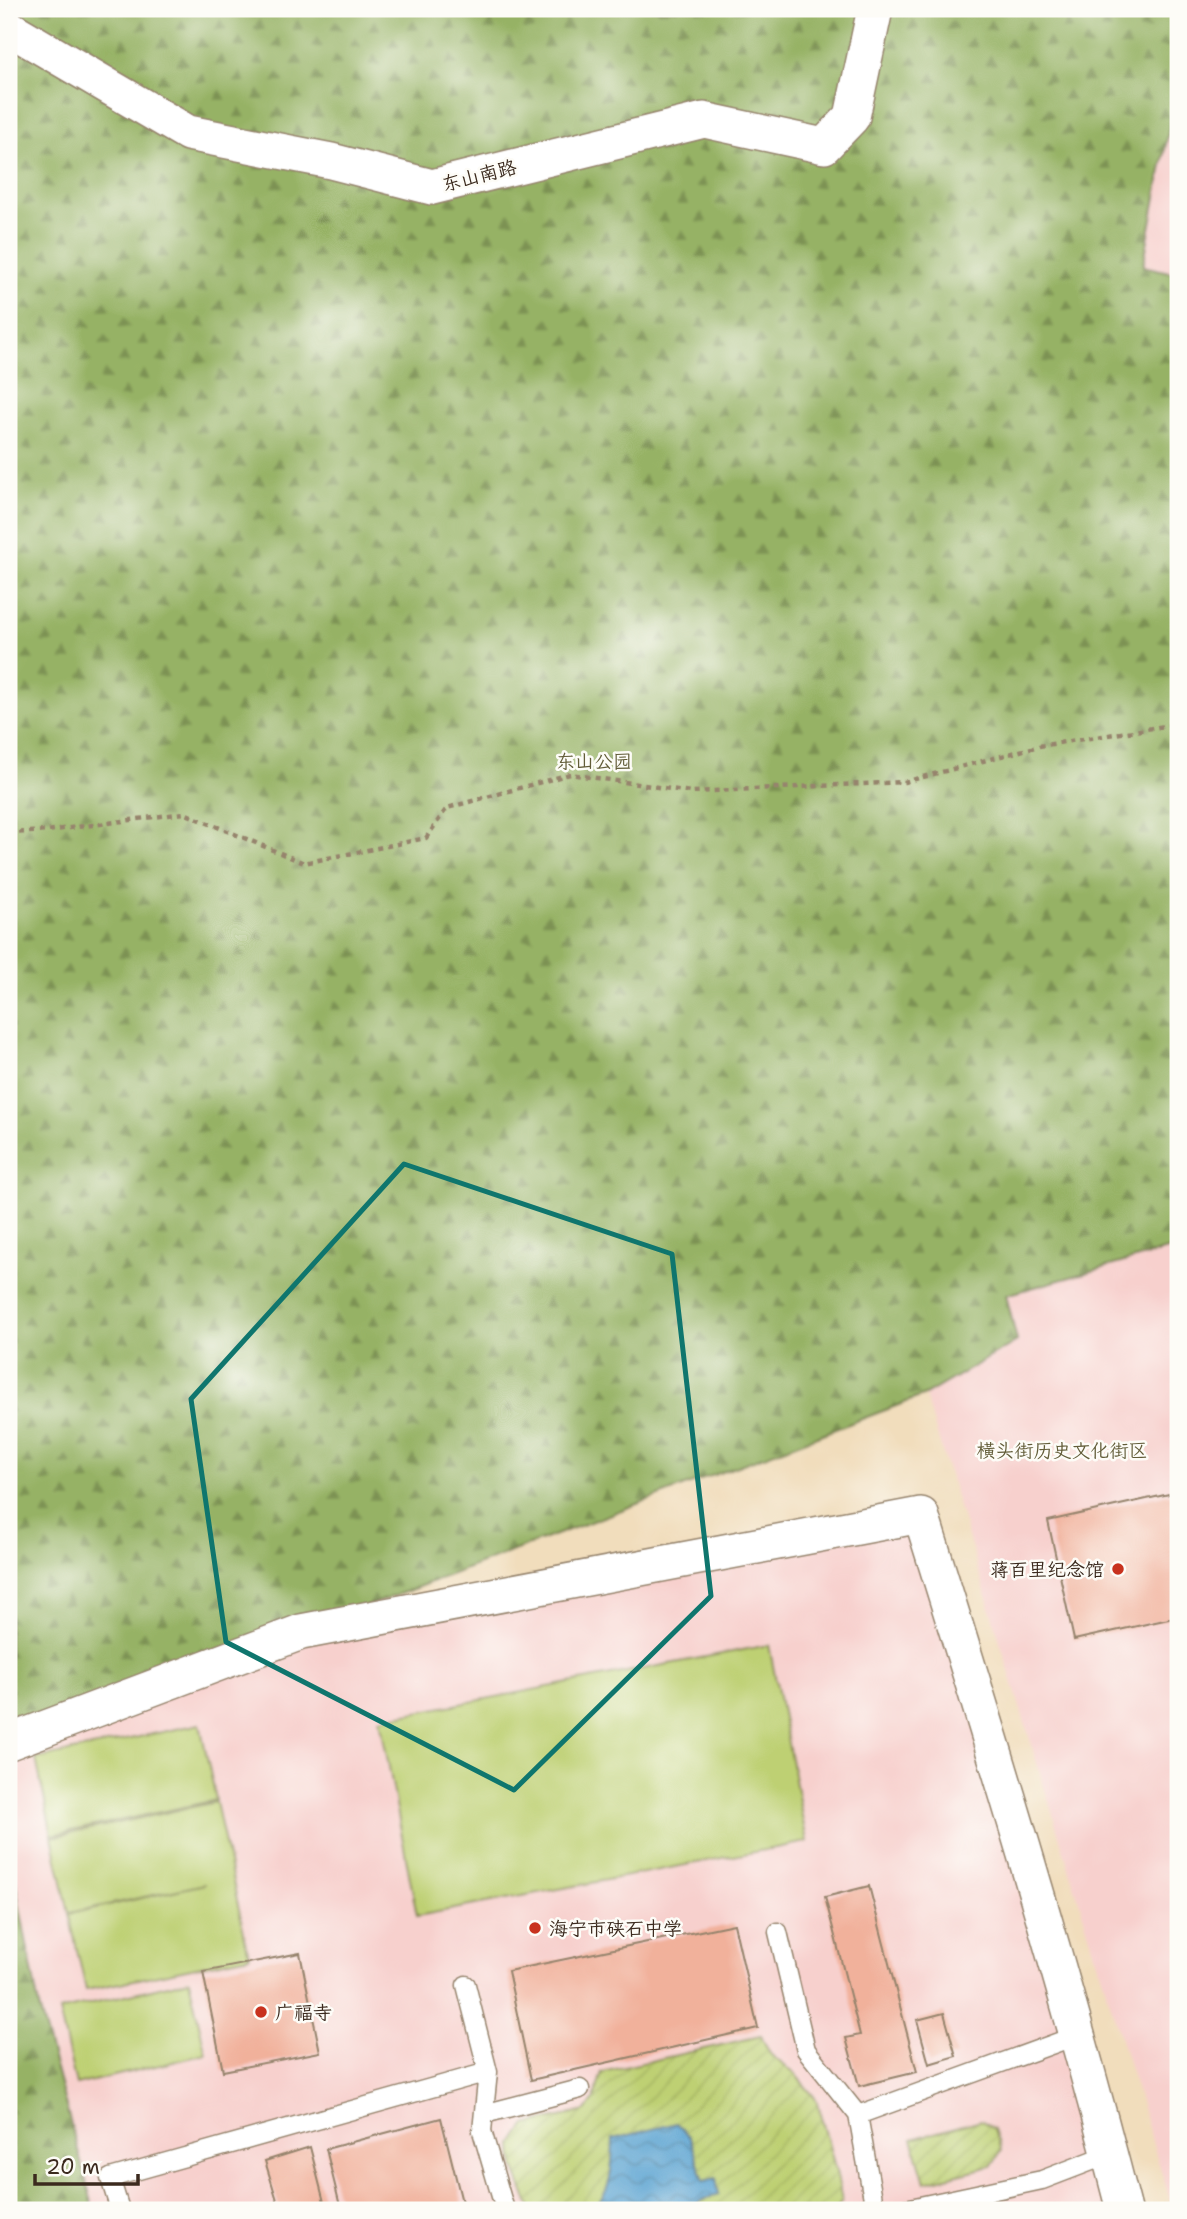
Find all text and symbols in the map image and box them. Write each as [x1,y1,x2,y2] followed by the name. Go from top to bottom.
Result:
[439,154,519,197] street label: 东山南路
[556,749,632,774] park label: 东山公园
[976,1438,1148,1463] park label: 横头街历史文化街区
[990,1557,1104,1582] place label: 蒋百里纪念馆
[1110,1561,1126,1577] marker: 蒋百里纪念馆
[549,1916,682,1941] place label: 海宁市硖石中学
[527,1920,543,1936] marker: 海宁市硖石中学
[275,2000,332,2025] place label: 广福寺
[253,2004,269,2020] marker: 广福寺
[35,2142,138,2186] scale bar
[46,2153,100,2181] text: 20 m

